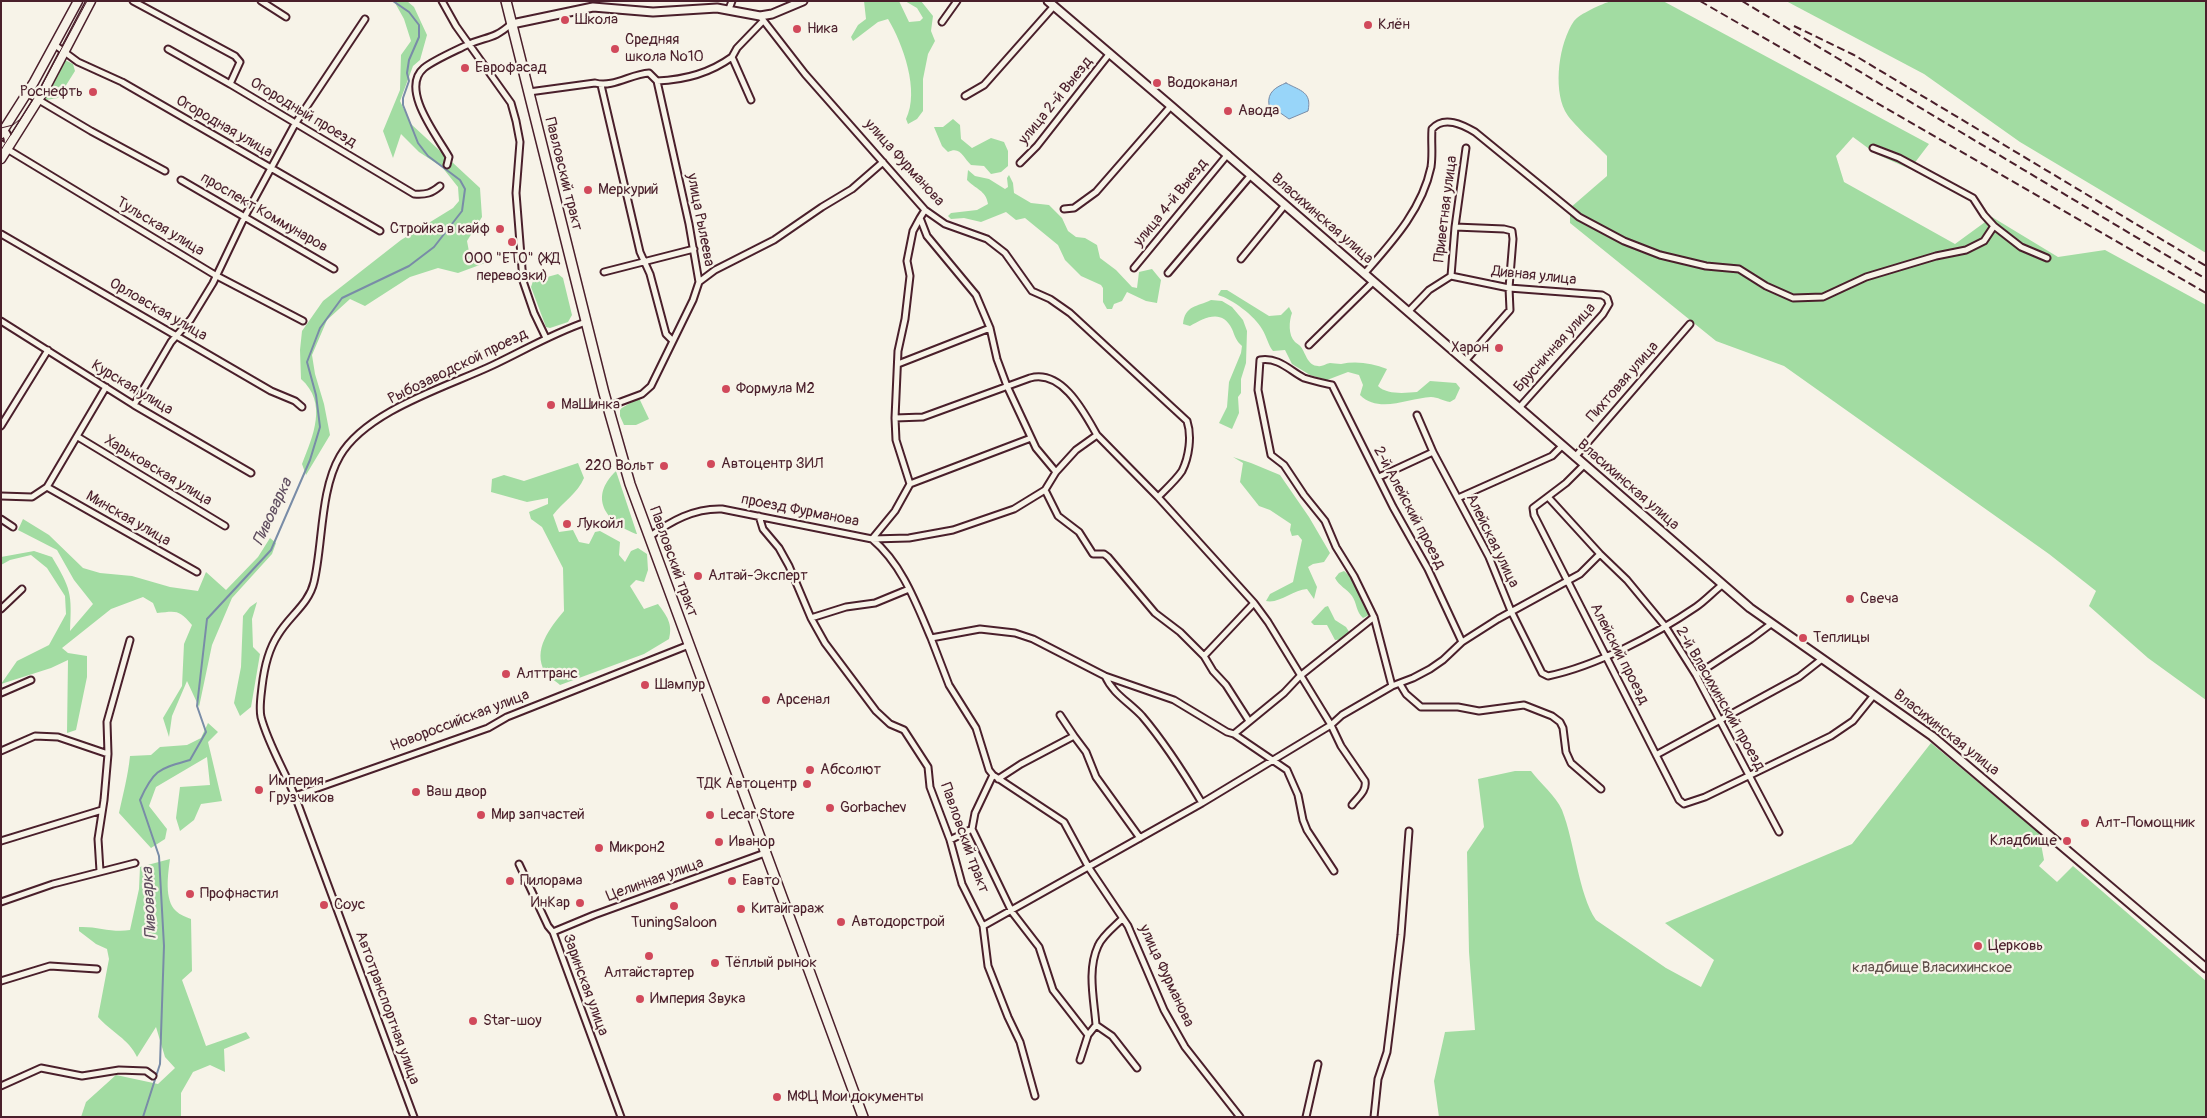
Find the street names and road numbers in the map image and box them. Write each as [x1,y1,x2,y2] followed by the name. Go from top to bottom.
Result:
[1015,54,1097,148] street label: улица 2-й Выезд
[247,74,359,152] street label: Огородный проезд
[172,92,276,162] street label: Огородная улица
[540,116,586,232] street label: Павловский тракт
[860,116,948,210] street label: улица Фурманова
[1130,155,1212,251] street label: улица 4-й Выезд
[1431,155,1461,263] street label: Приветная улица
[197,169,331,257] street label: проспект Коммунаров
[1267,170,1377,268] street label: Власихинская улица
[682,172,718,268] street label: улица Рылеева
[113,194,207,260] street label: Тульская улица
[1491,263,1577,289] street label: Дивная улица
[106,275,210,345] street label: Орловская улица
[1510,300,1600,396] street label: Брусничная улица
[385,325,531,409] street label: Рыбозаводской проезд
[1583,338,1663,426] street label: Пихтовая улица
[88,357,176,419] street label: Курская улица
[101,432,215,510] street label: Харьковская улица
[1573,436,1683,534] street label: Власихинская улица
[1369,444,1449,572] street label: 2-й Алейский проезд
[82,487,174,551] street label: Минская улица
[739,491,861,531] street label: проезд Фурманова
[1462,491,1522,591] street label: Алейская улица
[645,504,701,620] street label: Павловский тракт
[1586,600,1652,708] street label: Алейский проезд
[1671,624,1769,774] street label: 2-й Власихинский проезд
[388,686,532,756] street label: Новороссийская улица
[1890,686,2002,780] street label: Власихинская улица
[936,780,992,896] street label: Павловский тракт
[604,854,706,906] street label: Целинная улица
[1134,922,1198,1030] street label: улица Фурманова
[351,929,423,1087] street label: Автотранспортная улица
[558,932,612,1038] street label: Заринская улица

